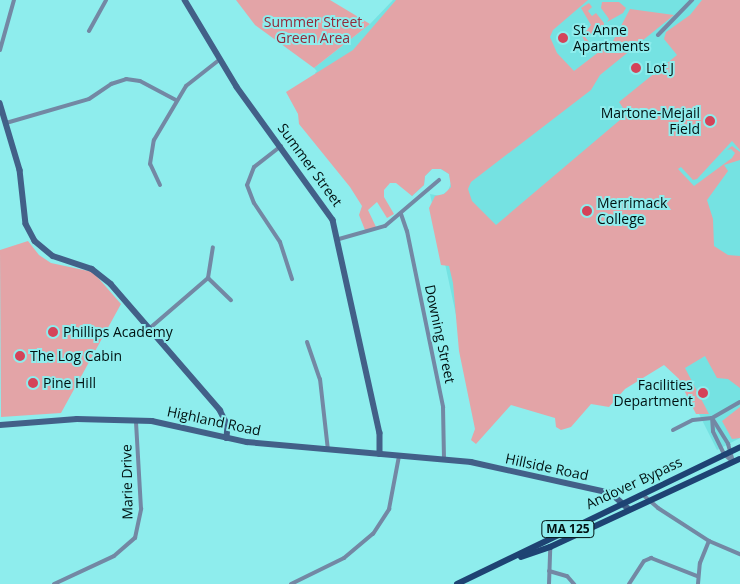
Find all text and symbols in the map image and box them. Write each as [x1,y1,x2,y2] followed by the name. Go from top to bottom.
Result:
[264,14,362,46] park label: Summer Street Green Area
[573,22,650,54] place label: St. Anne Apartments
[557,32,569,44] marker: St. Anne Apartments
[646,60,674,76] place label: Lot J
[630,62,642,74] marker: Lot J
[601,105,700,138] place label: Martone-Mejail Field
[704,115,716,127] marker: Martone-Mejail Field
[274,120,346,210] street label: Summer Street
[597,195,667,228] place label: Merrimack College
[581,205,593,217] marker: Merrimack College
[421,283,459,385] street label: Downing Street
[63,324,173,340] place label: Phillips Academy
[47,326,59,338] marker: Phillips Academy
[30,348,122,364] place label: The Log Cabin
[14,350,26,362] marker: The Log Cabin
[43,375,96,391] place label: Pine Hill
[27,377,39,389] marker: Pine Hill
[614,377,693,410] place label: Facilities Department
[697,387,709,399] marker: Facilities Department
[166,403,262,439] street label: Highland Road
[118,444,136,520] street label: Marie Drive
[504,450,590,484] street label: Hillside Road
[583,453,685,513] street label: Andover Bypass
[540,520,596,538] road number: MA 125

